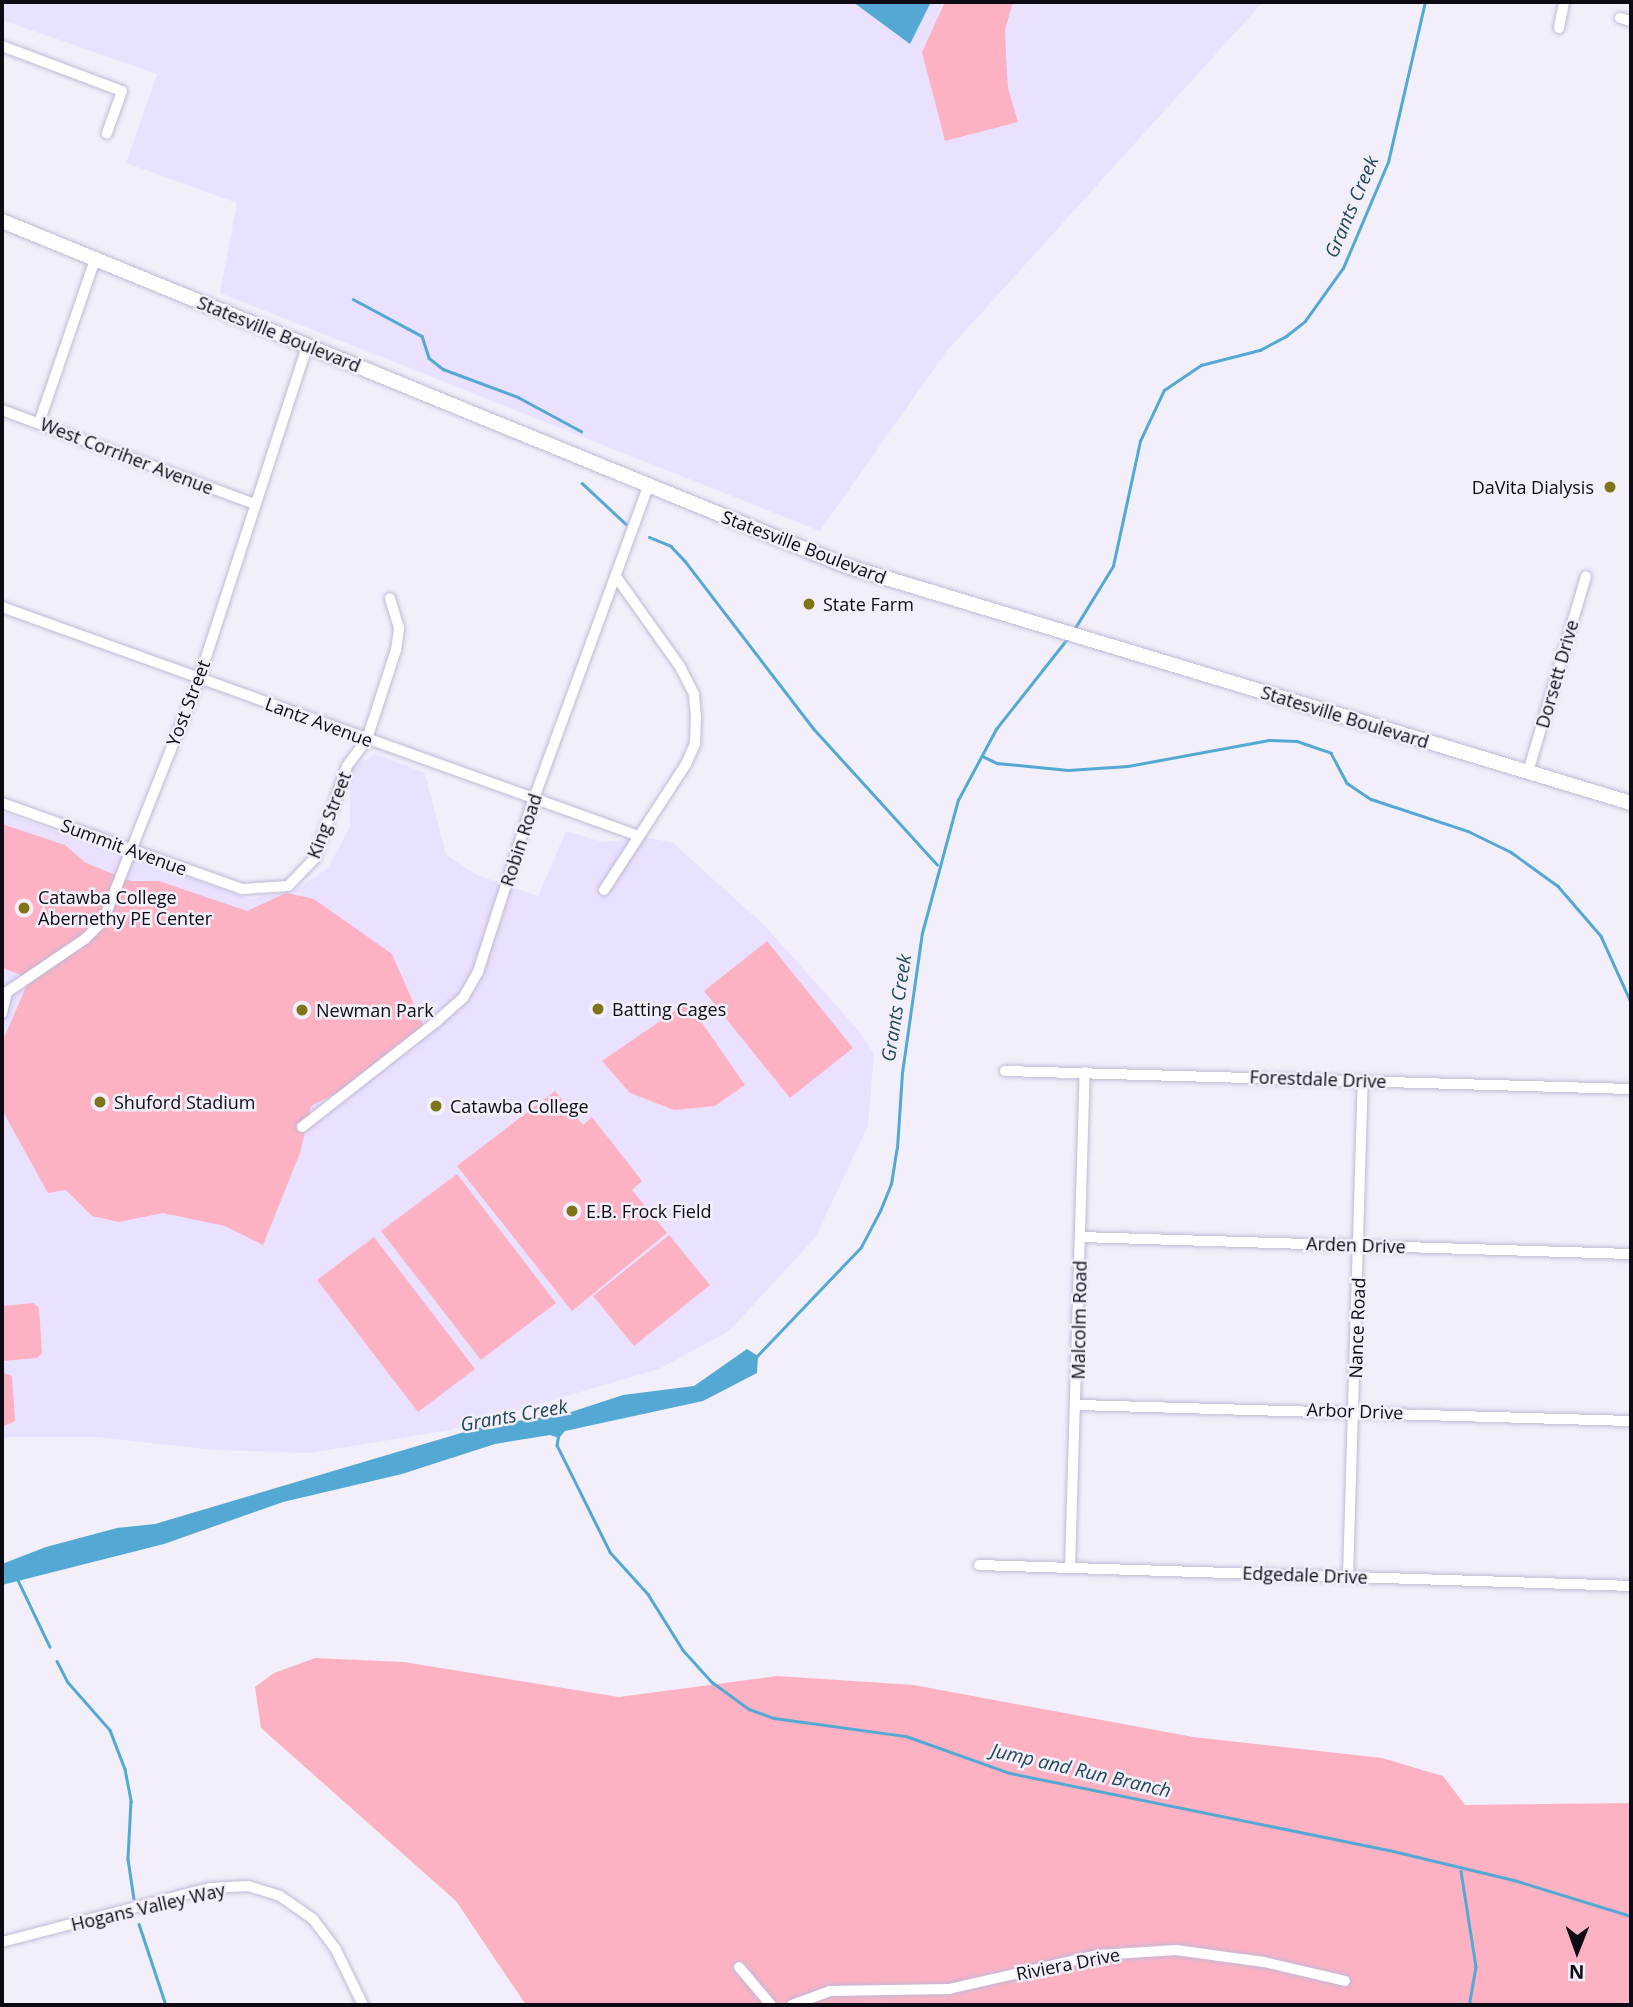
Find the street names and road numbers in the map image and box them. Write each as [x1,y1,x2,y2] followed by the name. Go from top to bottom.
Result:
[194,291,364,377] street label: Statesville Boulevard
[37,413,217,499] street label: West Corriher Avenue
[719,506,889,588] street label: Statesville Boulevard
[1531,617,1583,731] street label: Dorsett Drive
[162,657,214,749] street label: Yost Street
[1258,681,1432,753] street label: Statesville Boulevard
[262,693,376,751] street label: Lantz Avenue
[303,768,355,862] street label: King Street
[496,791,546,889] street label: Robin Road
[58,814,190,880] street label: Summit Avenue
[1249,1066,1387,1092] street label: Forestdale Drive
[1306,1232,1406,1258] street label: Arden Drive
[1067,1260,1091,1380] street label: Malcolm Road
[1344,1277,1370,1379] street label: Nance Road
[1306,1399,1404,1423] street label: Arbor Drive
[1242,1562,1368,1588] street label: Edgedale Drive
[69,1879,227,1935] street label: Hogans Valley Way
[1014,1943,1122,1985] street label: Riviera Drive

